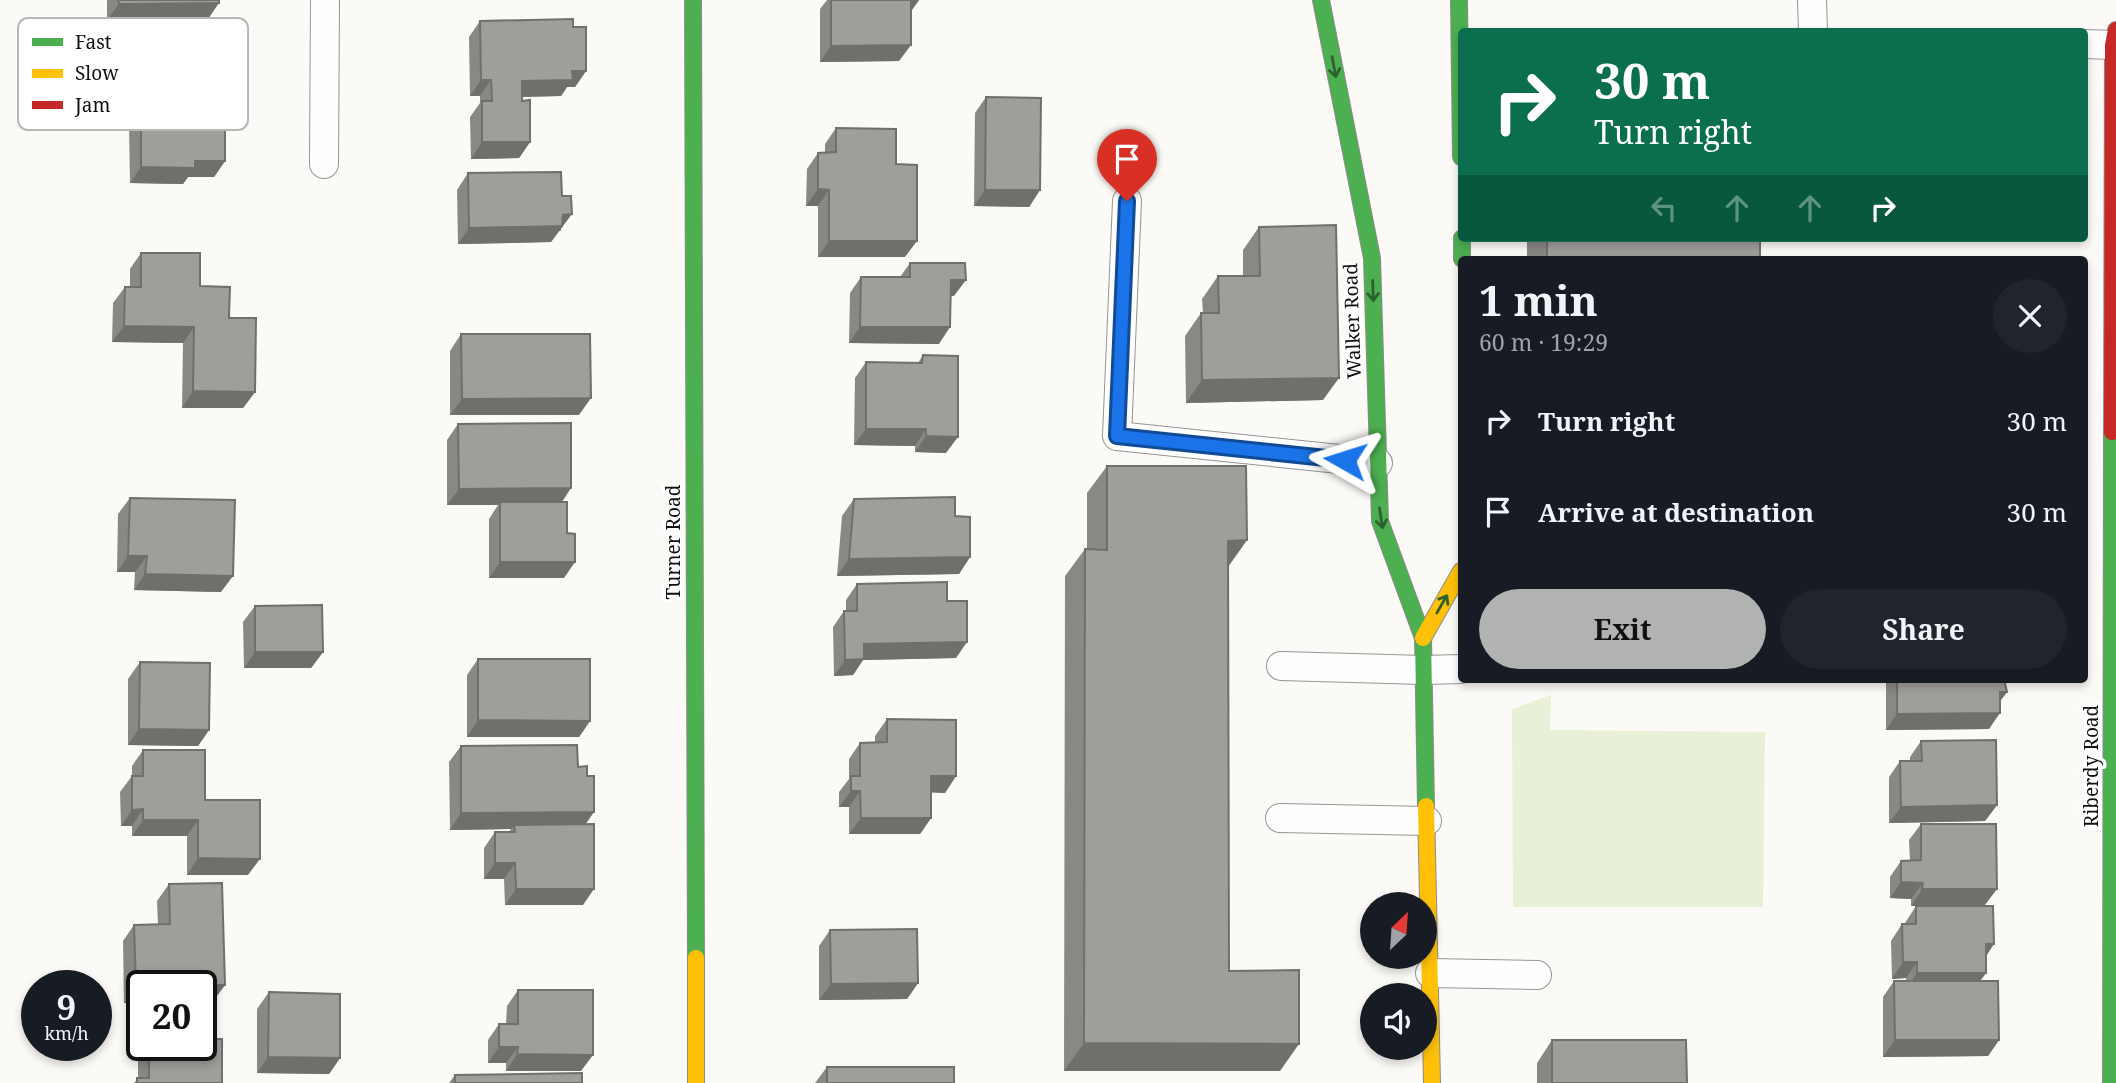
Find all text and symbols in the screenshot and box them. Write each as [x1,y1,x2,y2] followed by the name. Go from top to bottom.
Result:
[18,18,248,130] legend
[75,29,112,55] text: Fast
[1594,47,1710,113] text: 30 m
[1328,55,1341,78] one-way arrow
[1479,56,1570,147] icon: right
[75,60,119,86] text: Slow
[74,92,110,118] text: Jam
[1594,110,1752,153] text: Turn right
[1097,129,1157,201] pin
[1108,140,1146,178] icon: arrive
[1645,189,1683,227] icon: left
[1718,189,1756,227] icon: ahead
[1791,189,1829,227] icon: ahead
[1864,189,1902,227] icon: right
[1337,262,1367,379] street label: Walker Road
[1479,271,1598,328] text: 1 min
[1366,279,1380,302] one-way arrow
[1993,279,2067,353] button: close
[1479,326,1608,358] text: 60 m · 19:29
[1479,402,1517,440] icon: right
[1538,403,1675,439] text: Turn right
[2007,403,2067,439] text: 30 m
[1308,423,1382,497] position arrow
[660,484,686,599] street label: Turner Road
[1479,493,1517,531] icon: arrive
[1538,494,1814,530] text: Arrive at destination
[2007,494,2067,530] text: 30 m
[1375,506,1388,529] one-way arrow
[1479,589,1766,669] button: Exit
[1780,589,2067,669] button: Share
[1435,595,1449,615] one-way arrow
[2078,704,2104,827] street label: Riberdy Road
[1360,892,1437,970] north arrow
[1360,892,1437,1060] map controls
[126,970,217,1061] speed limit sign: 20
[57,983,76,1030] text: 9
[1360,983,1437,1060] button: sound
[44,1021,89,1045] text: km/h

